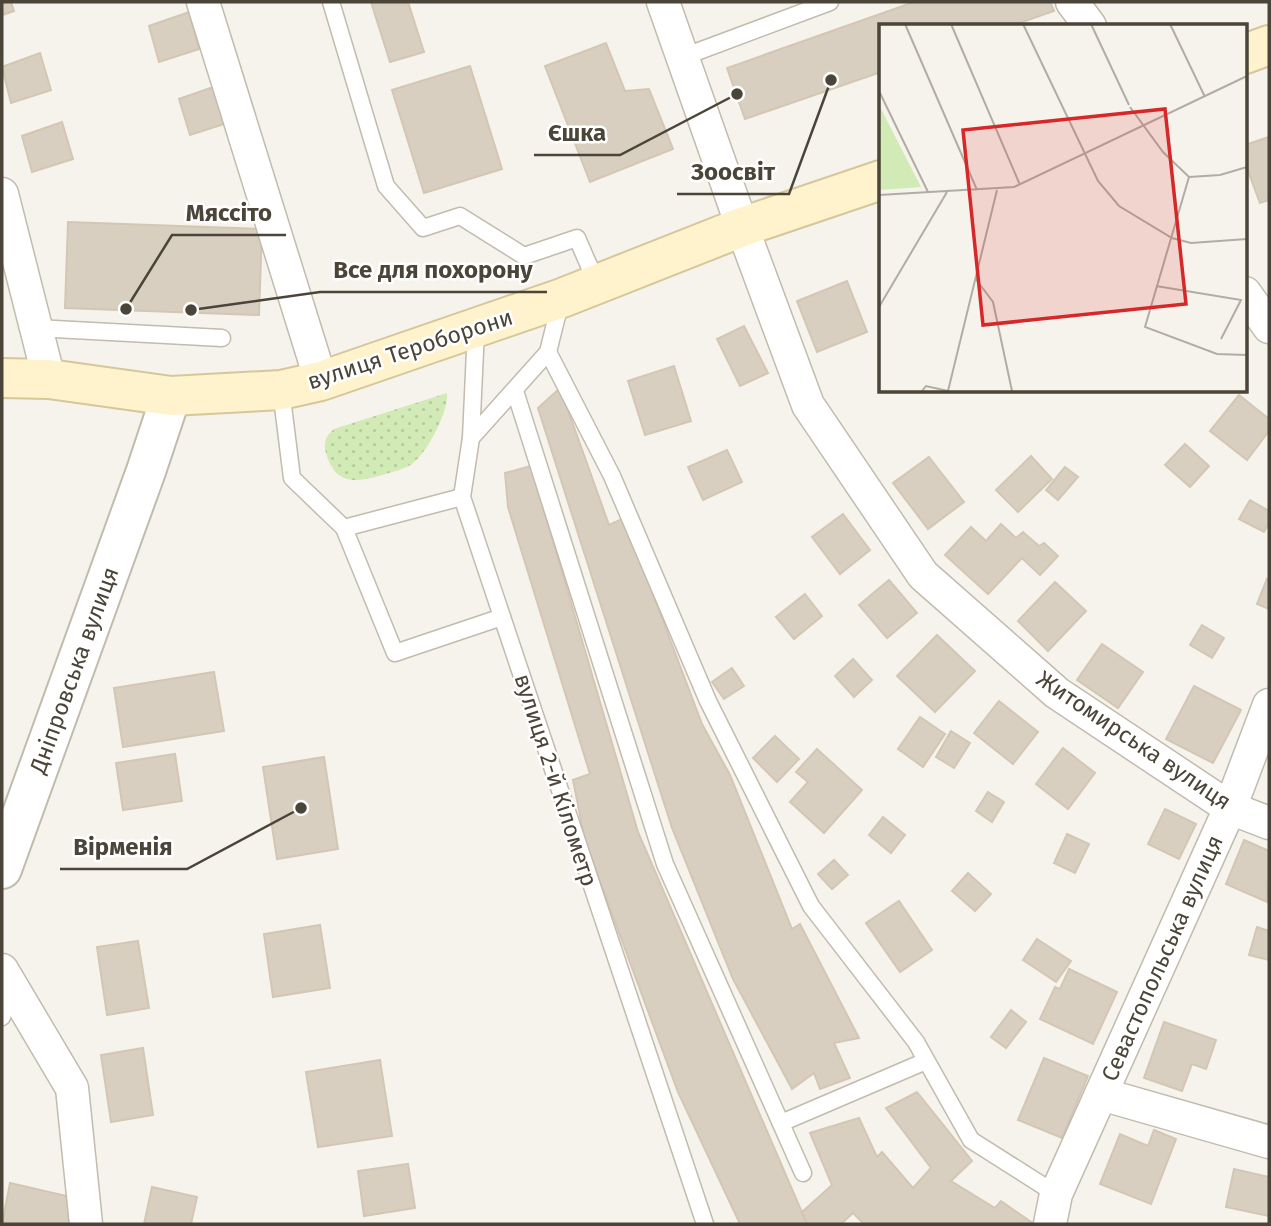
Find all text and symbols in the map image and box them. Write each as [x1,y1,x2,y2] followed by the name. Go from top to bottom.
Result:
[879,24,1246,392] inset map
[534,110,620,155] callout: Єшка
[548,119,606,147] text: Єшка
[677,149,789,194] callout: Зоосвіт
[690,158,776,186] text: Зоосвіт
[172,190,286,235] callout: Мяссіто
[186,199,272,227] text: Мяссіто
[320,247,547,292] callout: Все для похорону
[333,256,533,284] text: Все для похорону
[304,303,516,395] street label: вулиця Тероборони
[23,563,124,778] street label: Дніпровська вулиця
[1031,664,1237,816] street label: Житомирська вулиця
[508,670,604,890] street label: вулиця 2-й Кілометр
[60,824,187,869] callout: Вірменія
[1095,831,1229,1085] street label: Севастопольська вулиця
[73,833,173,861] text: Вірменія

